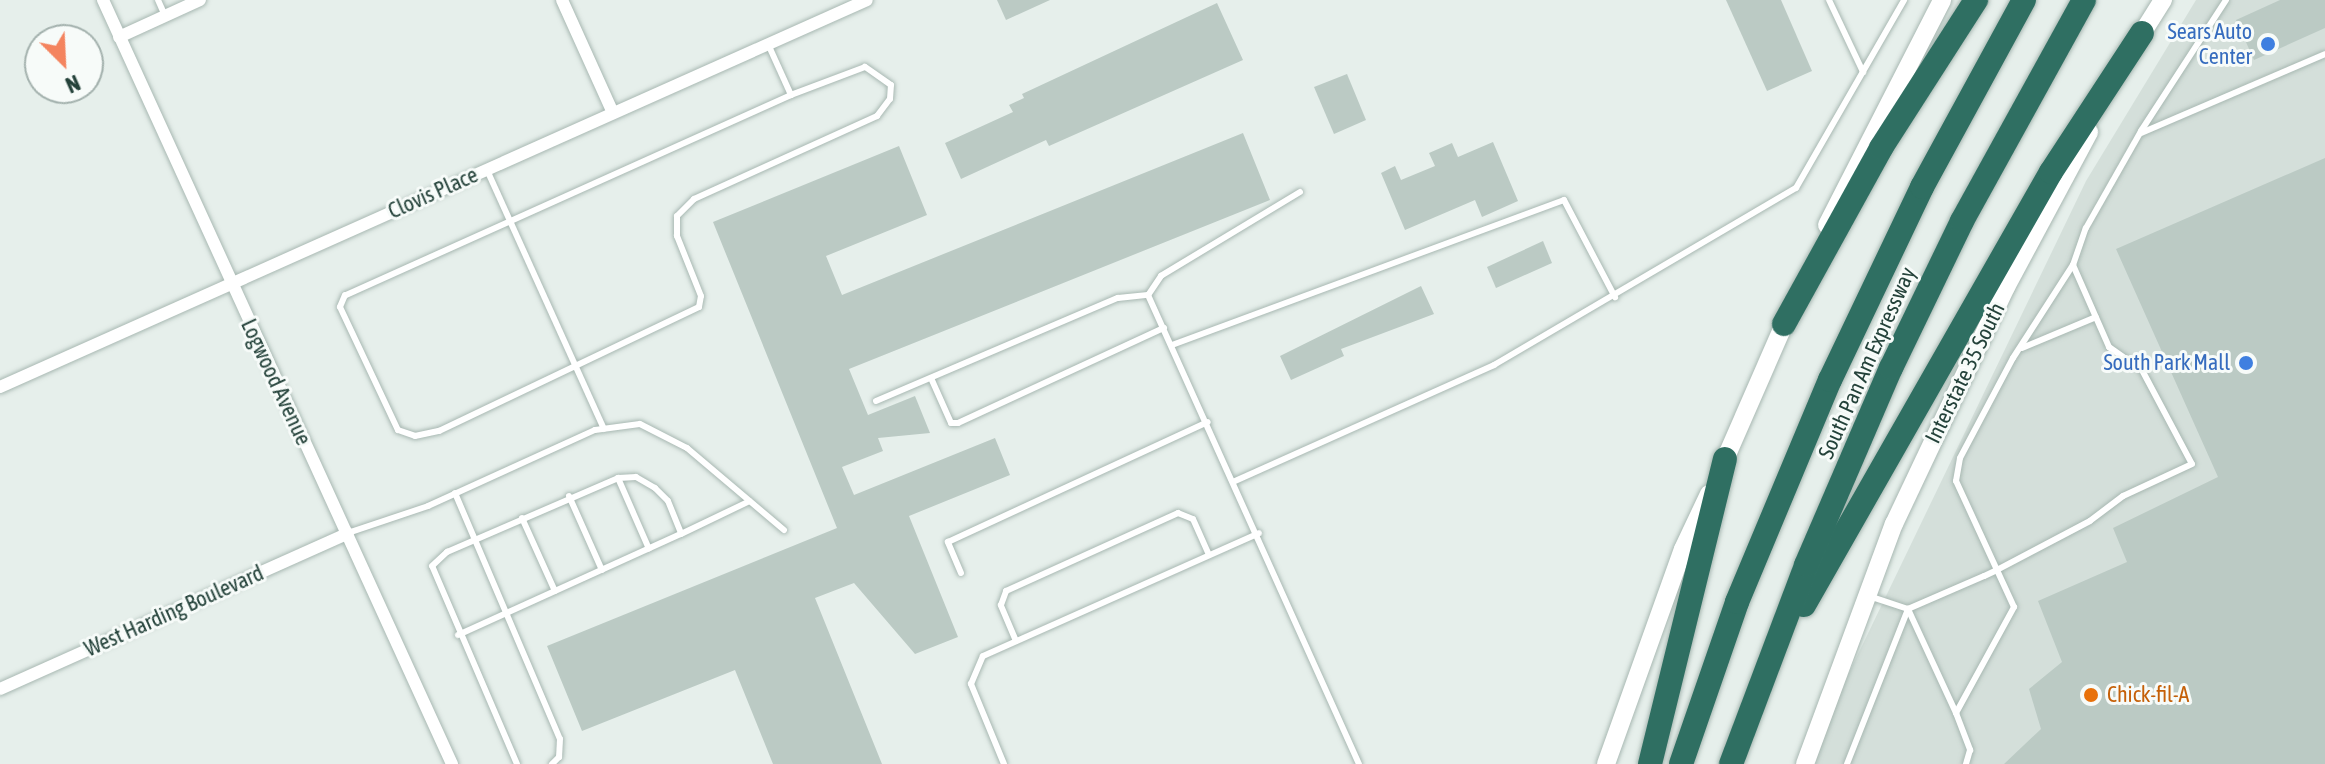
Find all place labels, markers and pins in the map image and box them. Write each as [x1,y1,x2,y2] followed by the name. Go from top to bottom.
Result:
[2167,18,2252,70] place label: Sears Auto Center
[2259,35,2277,53] marker: Sears Auto Center
[2103,350,2230,376] place label: South Park Mall
[2237,354,2255,372] marker: South Park Mall
[2107,682,2189,708] place label: Chick-fil-A
[2082,686,2100,704] marker: Chick-fil-A

